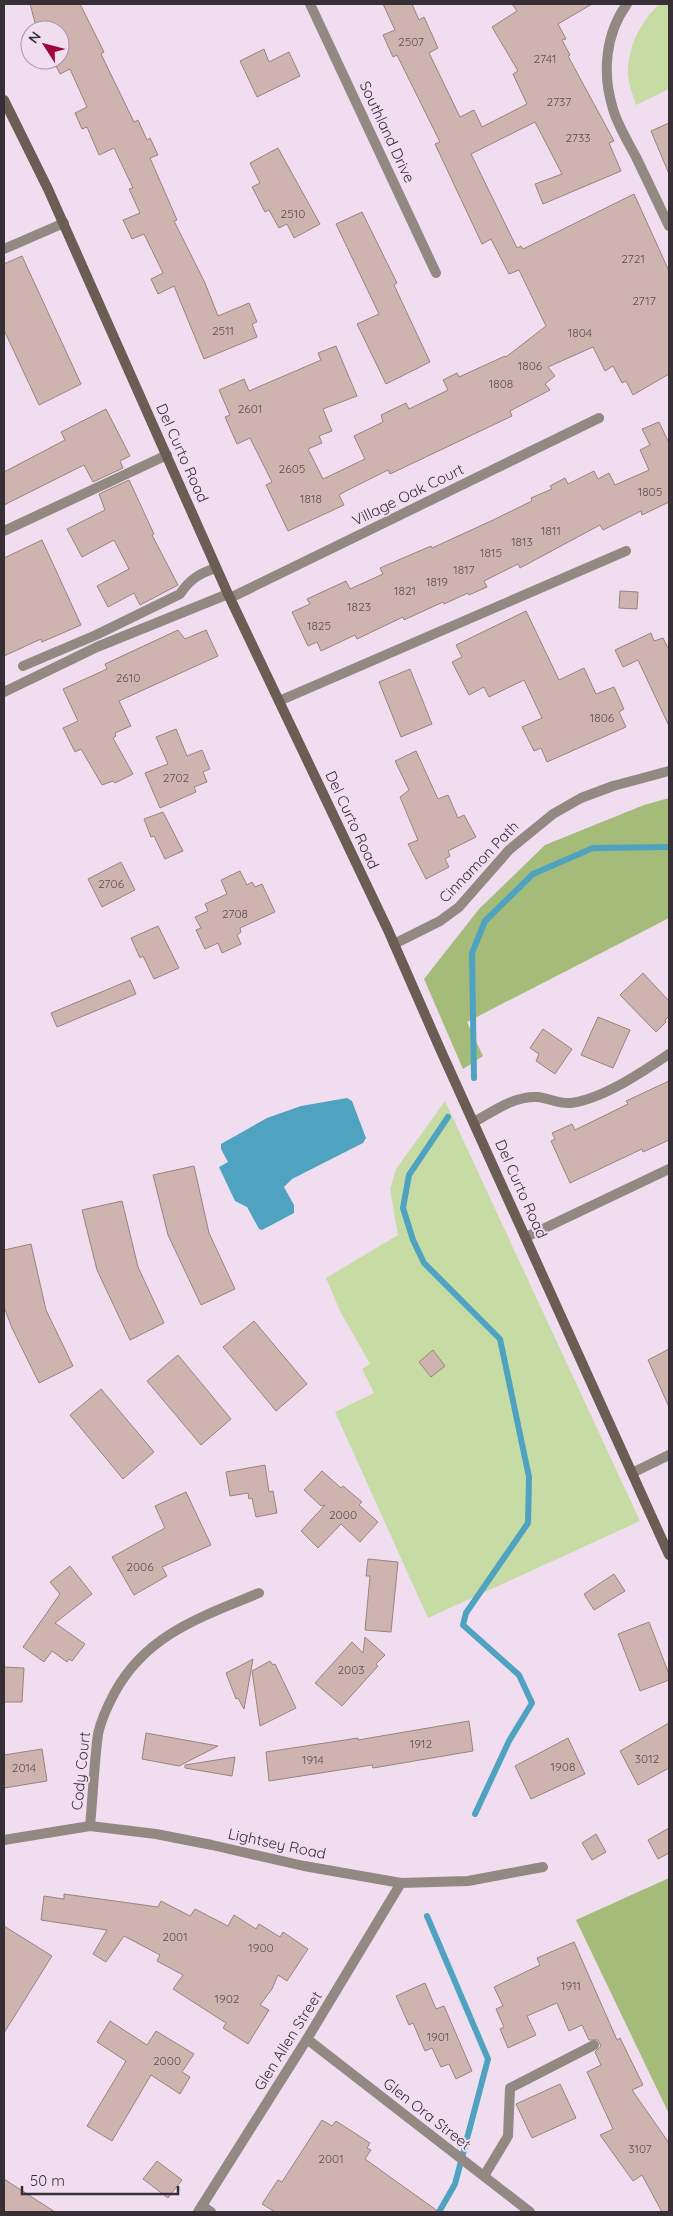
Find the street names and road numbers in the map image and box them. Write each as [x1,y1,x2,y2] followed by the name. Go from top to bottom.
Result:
[356,78,419,186] street label: Southland Drive
[152,400,213,505] street label: Del Curto Road
[349,459,467,530] street label: Village Oak Court
[321,768,384,872] street label: Del Curto Road
[435,817,522,907] street label: Cinnamon Path
[491,1136,552,1241] street label: Del Curto Road
[67,1731,94,1811] street label: Cody Court
[226,1824,328,1863] street label: Lightsey Road
[249,1988,326,2094] street label: Glen Allen Street
[380,2073,475,2154] street label: Glen Ora Street

